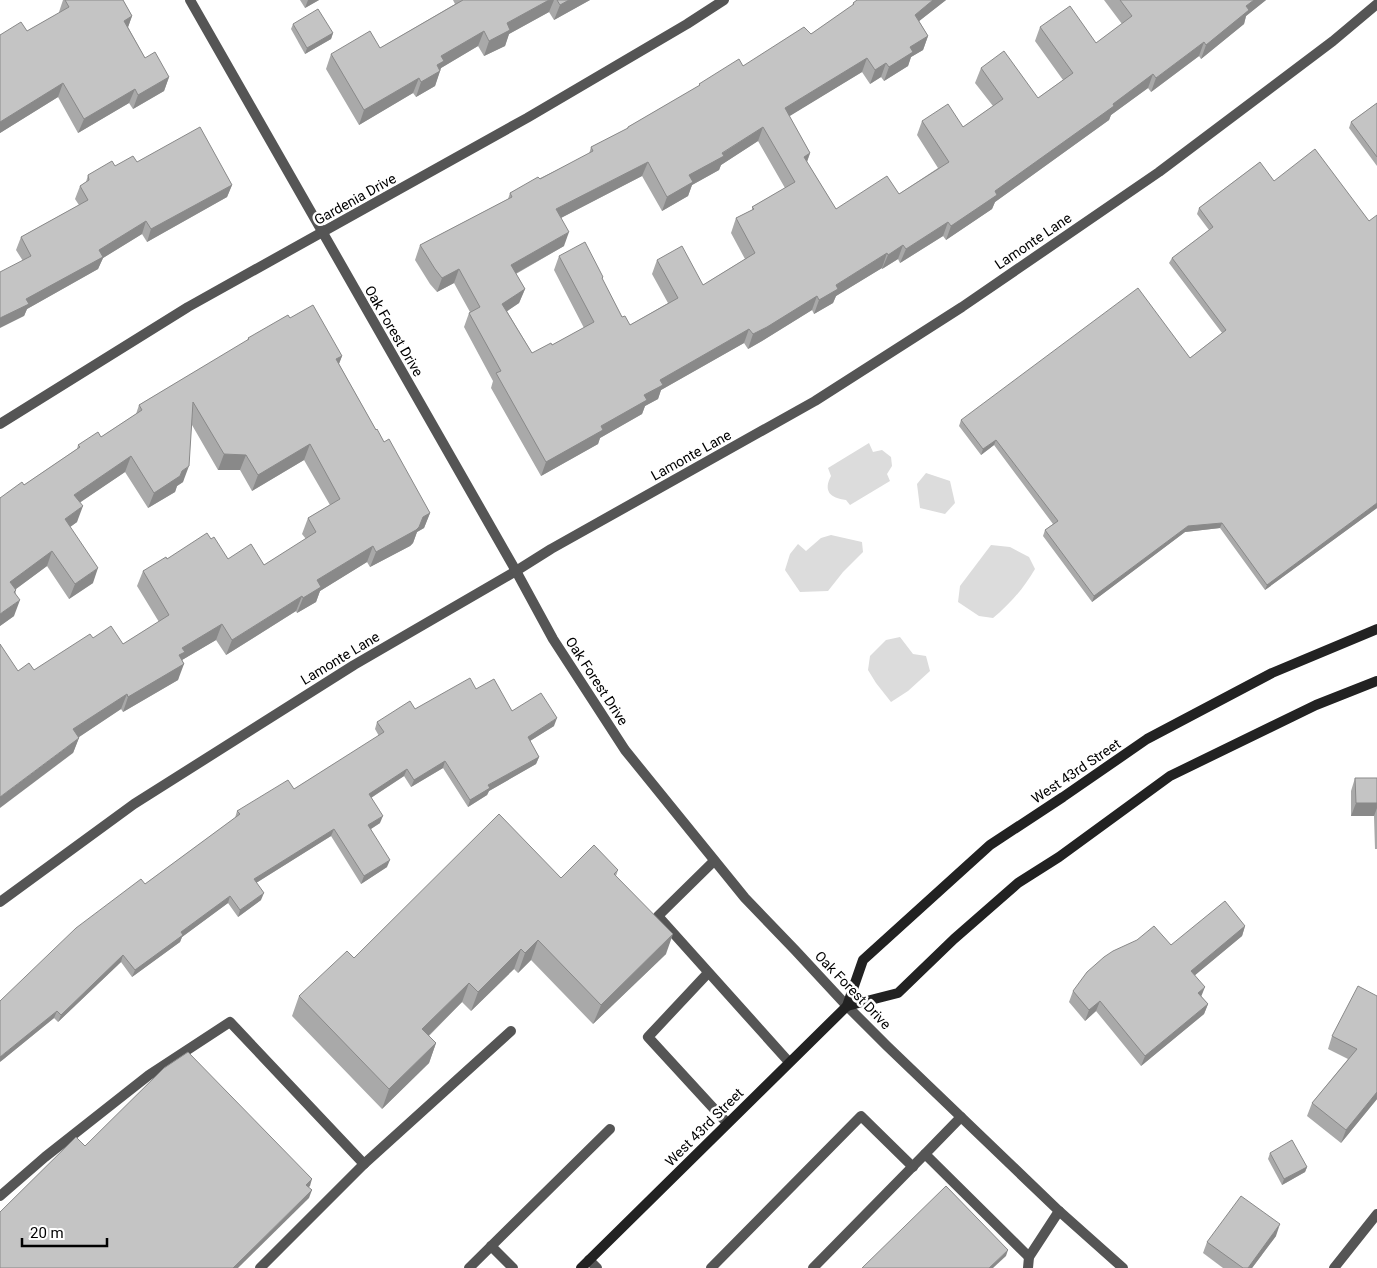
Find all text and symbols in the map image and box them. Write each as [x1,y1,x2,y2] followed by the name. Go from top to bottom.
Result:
[311,170,399,228] street label: Gardenia Drive
[992,210,1074,272] street label: Lamonte Lane
[362,283,426,379] street label: Oak Forest Drive
[648,426,734,484] street label: Lamonte Lane
[298,628,382,688] street label: Lamonte Lane
[562,634,632,728] street label: Oak Forest Drive
[1029,735,1124,807] street label: West 43rd Street
[812,948,894,1032] street label: Oak Forest Drive
[662,1084,747,1169] street label: West 43rd Street
[22,1216,108,1248] scale bar
[30,1224,64,1242] text: 20 m

